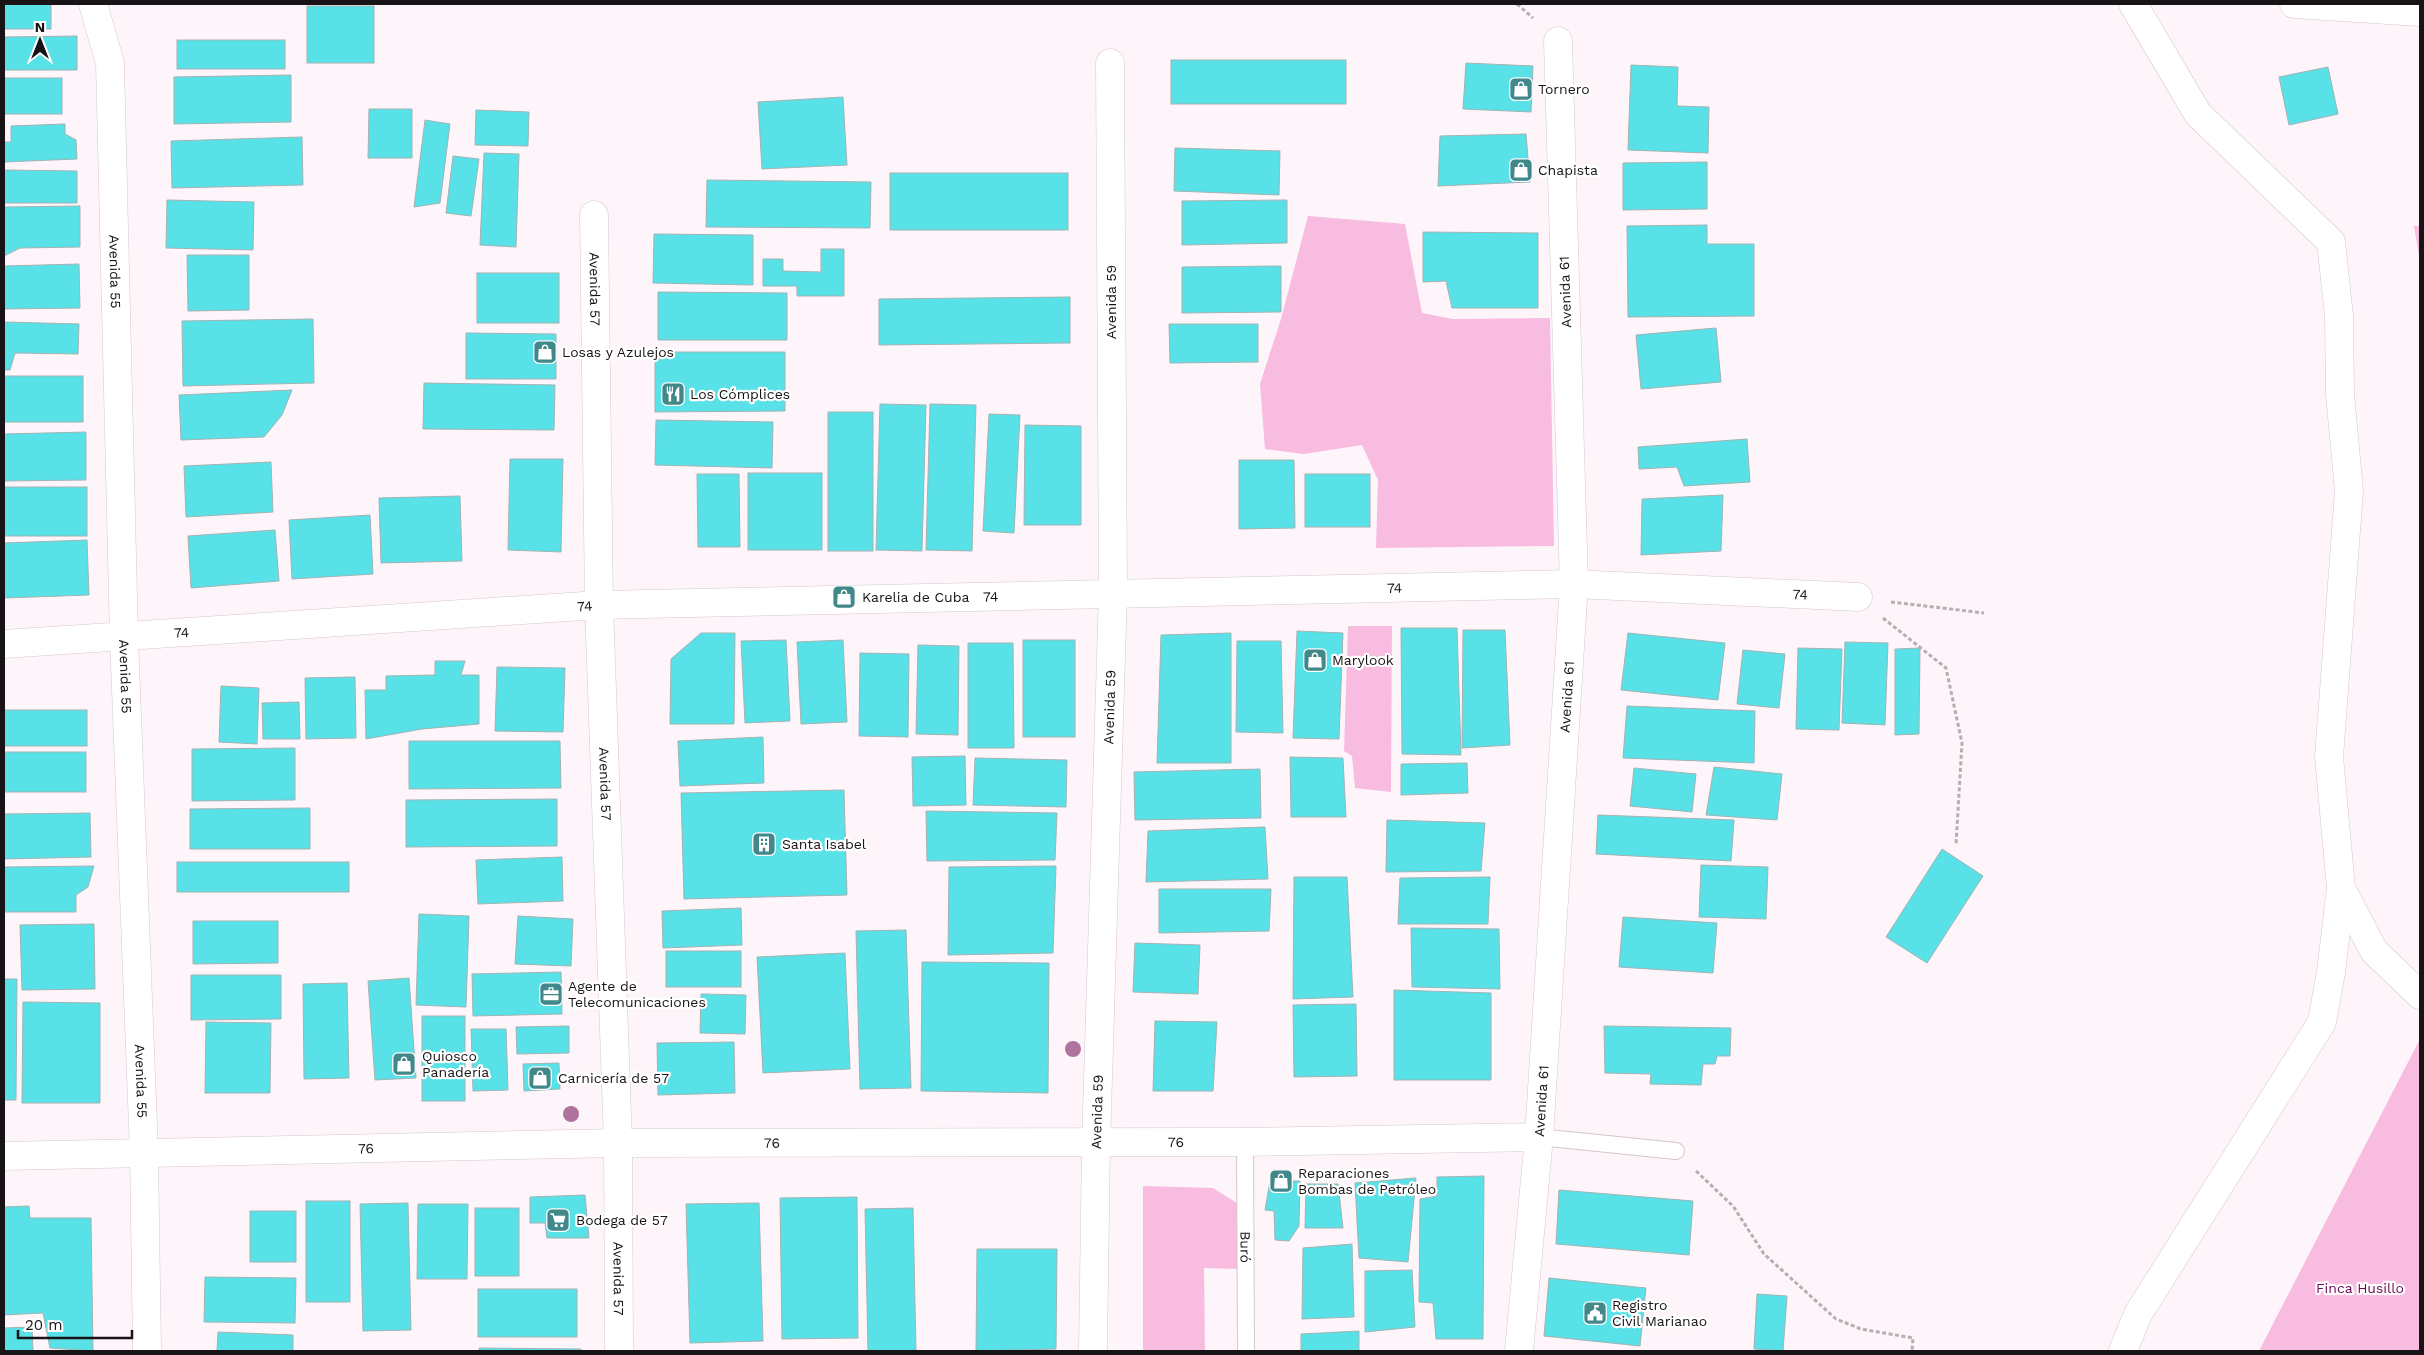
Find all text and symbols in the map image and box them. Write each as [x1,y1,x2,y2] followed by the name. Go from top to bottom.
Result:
[15,15,65,65] north arrow
[35,19,45,35] text: N
[1508,76,1534,102] shop icon: Tornero
[1538,81,1590,97] place label: Tornero
[1508,157,1534,183] shop icon: Chapista
[1538,162,1598,178] place label: Chapista
[106,234,124,309] street label: Avenida 55
[586,252,603,326] street label: Avenida 57
[1556,256,1574,328] street label: Avenida 61
[1103,265,1119,339] street label: Avenida 59
[532,339,558,365] shop icon: Losas y Azulejos
[562,344,674,360] place label: Losas y Azulejos
[660,381,686,407] restaurant icon: Los Cómplices
[690,386,790,402] place label: Los Cómplices
[1387,580,1402,596] street label: 74
[831,584,857,610] shop icon: Karelia de Cuba
[1792,586,1808,603] street label: 74
[983,588,999,605] street label: 74
[862,589,970,605] place label: Karelia de Cuba
[577,597,593,614] street label: 74
[173,624,190,641] street label: 74
[116,639,135,714] street label: Avenida 55
[1302,647,1328,673] shop icon: Marylook
[1332,652,1394,668] place label: Marylook
[1557,661,1577,733] street label: Avenida 61
[1100,670,1119,745] street label: Avenida 59
[596,747,615,821] street label: Avenida 57
[751,831,777,857] building icon: Santa Isabel
[782,836,867,852] place label: Santa Isabel
[568,978,706,1010] place label: Agente de Telecomunicaciones
[538,981,564,1007] office icon: Agente de Telecomunicaciones
[132,1044,151,1118] street label: Avenida 55
[422,1048,489,1080] place label: Quiosco Panadería
[391,1051,417,1077] shop icon: Quiosco Panadería
[527,1065,553,1091] shop icon: Carnicería de 57
[1531,1065,1552,1137] street label: Avenida 61
[558,1070,669,1086] place label: Carnicería de 57
[1088,1075,1106,1149] street label: Avenida 59
[1168,1134,1184,1150] street label: 76
[764,1135,780,1151] street label: 76
[358,1140,374,1157] street label: 76
[1298,1165,1436,1197] place label: Reparaciones Bombas de Petróleo
[1268,1168,1294,1194] shop icon: Reparaciones Bombas de Petróleo
[545,1207,571,1233] supermarket icon: Bodega de 57
[576,1212,668,1228] place label: Bodega de 57
[1237,1231,1254,1263] street label: Buró
[610,1242,627,1316] street label: Avenida 57
[2316,1280,2404,1296] park label: Finca Husillo
[1612,1297,1707,1329] place label: Registro Civil Marianao
[1582,1300,1608,1326] public building icon: Registro Civil Marianao
[18,1308,131,1340] scale bar
[25,1316,63,1334] text: 20 m

